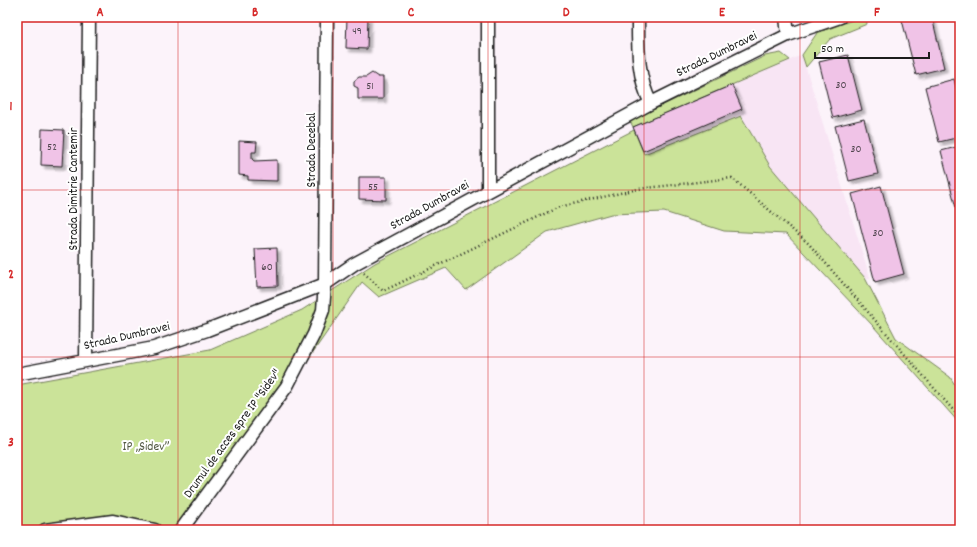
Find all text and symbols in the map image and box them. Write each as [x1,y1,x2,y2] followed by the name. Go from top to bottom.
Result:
[96,4,104,23] text: A
[252,4,258,23] text: B
[408,4,415,23] text: C
[563,4,570,23] text: D
[719,4,726,23] text: E
[874,4,880,23] text: F
[352,24,362,40] house number: 49
[673,27,761,83] street label: Strada Dumbravei
[815,34,929,60] scale bar
[821,41,844,58] text: 50 m
[836,78,846,94] house number: 30
[366,79,374,95] house number: 51
[10,98,13,117] text: 1
[303,113,322,187] street label: Strada Decebal
[65,127,84,250] street label: Strada Dimitrie Cantemir
[47,140,57,156] house number: 52
[851,142,861,158] house number: 30
[387,176,474,236] street label: Strada Dumbravei
[368,180,378,196] house number: 55
[873,226,883,242] house number: 30
[261,260,273,276] house number: 60
[8,266,14,285] text: 2
[82,318,173,356] street label: Strada Dumbravei
[180,365,286,503] street label: Drumul de acces spre IP "Sidev"
[8,434,14,453] text: 3
[122,438,170,457] park label: IP „Sidev”

